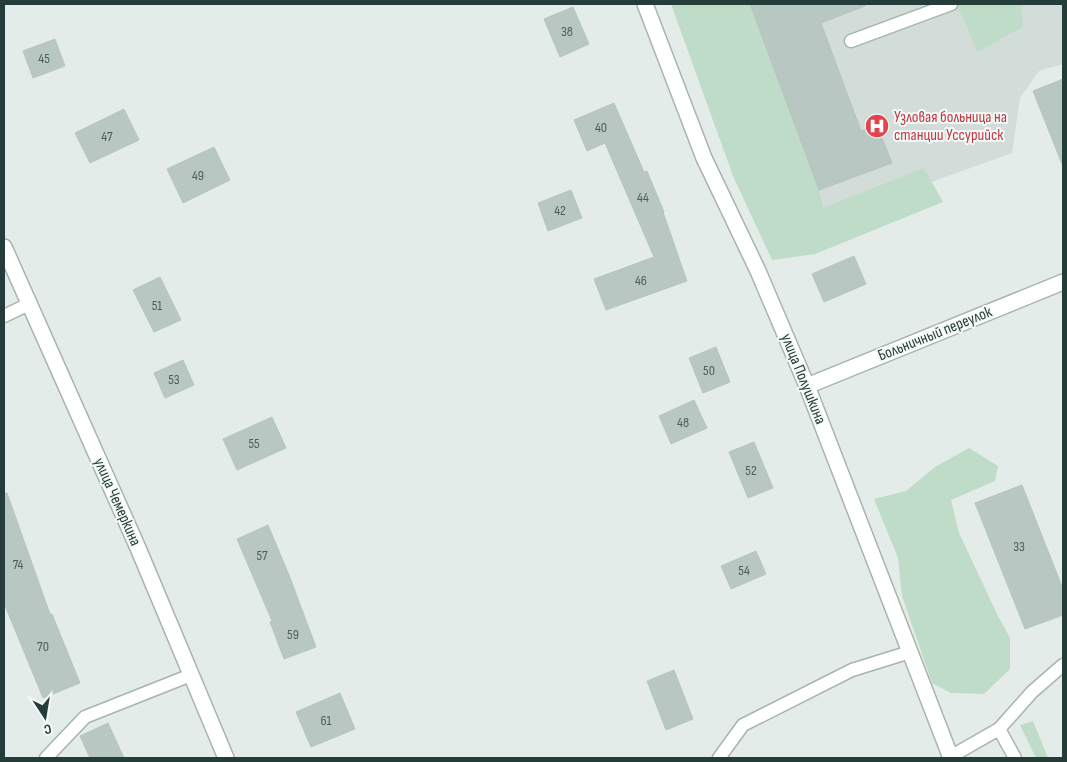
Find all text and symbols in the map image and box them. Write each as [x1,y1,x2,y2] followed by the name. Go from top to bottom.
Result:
[561,23,573,40] house number: 38
[38,50,50,67] house number: 45
[894,108,1007,145] place label: Узловая больница на станции Уссурийск
[864,113,890,139] hospital icon: Узловая больница на станции Уссурийск
[595,119,607,136] house number: 40
[101,128,113,145] house number: 47
[192,167,204,184] house number: 49
[637,189,649,206] house number: 44
[554,202,566,219] house number: 42
[635,272,647,289] house number: 46
[152,297,162,314] house number: 51
[875,302,996,365] street label: Больничный переулок
[776,331,830,427] street label: улица Полушкина
[703,362,715,379] house number: 50
[168,371,180,388] house number: 53
[677,414,689,431] house number: 48
[248,435,260,452] house number: 55
[89,455,145,549] street label: улица Чемеркина
[745,462,757,479] house number: 52
[1013,538,1025,555] house number: 33
[256,547,268,564] house number: 57
[13,556,24,573] house number: 74
[738,562,750,579] house number: 54
[287,626,299,643] house number: 59
[37,638,49,655] house number: 70
[20,692,70,742] north arrow
[320,712,332,729] house number: 61
[42,720,53,738] text: С

